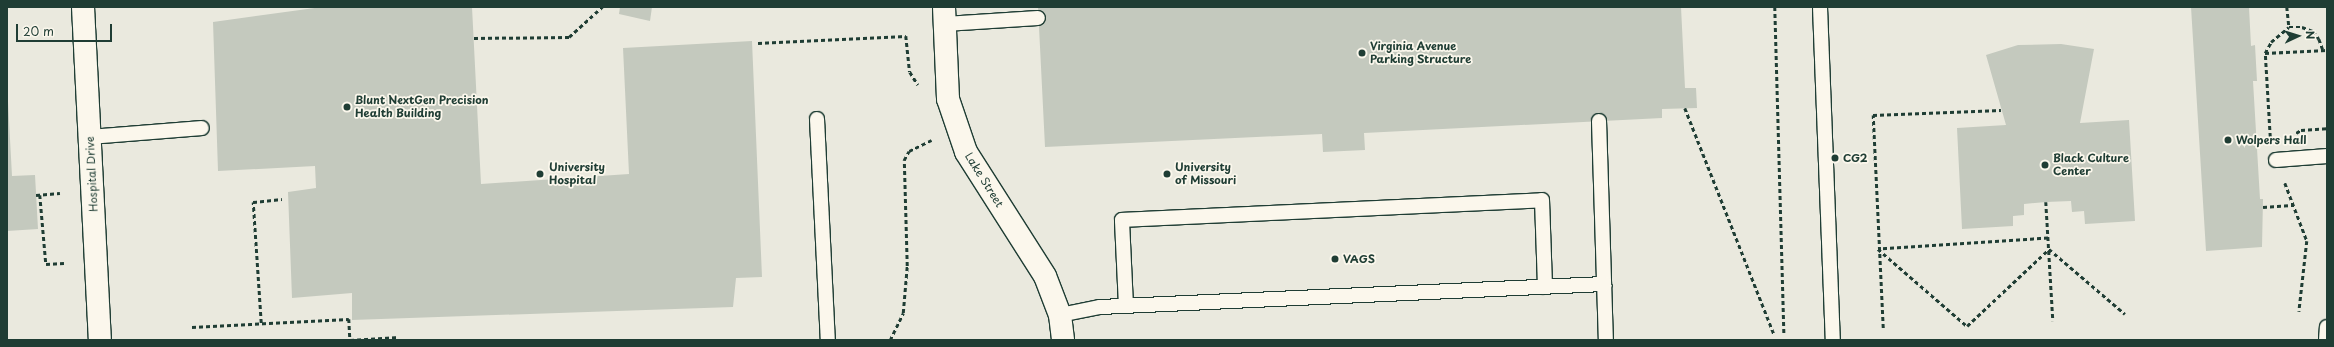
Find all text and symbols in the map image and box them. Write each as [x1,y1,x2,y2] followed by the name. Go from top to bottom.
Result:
[18,16,114,42] scale bar
[2278,16,2318,56] north arrow
[23,22,54,40] text: 20 m
[2302,30,2319,40] text: N
[1370,40,1472,66] place label: Virginia Avenue Parking Structure
[1357,48,1367,58] marker: Virginia Avenue Parking Structure
[355,94,490,120] place label: Blunt NextGen Precision Health Building
[342,102,352,112] marker: Blunt NextGen Precision Health Building
[2236,133,2306,147] place label: Wolpers Hall
[2223,135,2233,145] marker: Wolpers Hall
[83,136,101,212] street label: Hospital Drive
[962,150,1006,210] street label: Lake Street
[1843,151,1868,165] place label: CG2
[2053,152,2130,178] place label: Black Culture Center
[1830,153,1840,163] marker: CG2
[2040,160,2050,170] marker: Black Culture Center
[549,161,605,187] place label: University Hospital
[1175,161,1236,187] place label: University of Missouri
[534,168,546,180] marker: University Hospital
[1162,169,1172,179] marker: University of Missouri
[1343,252,1375,266] place label: VAGS
[1330,254,1340,264] marker: VAGS

